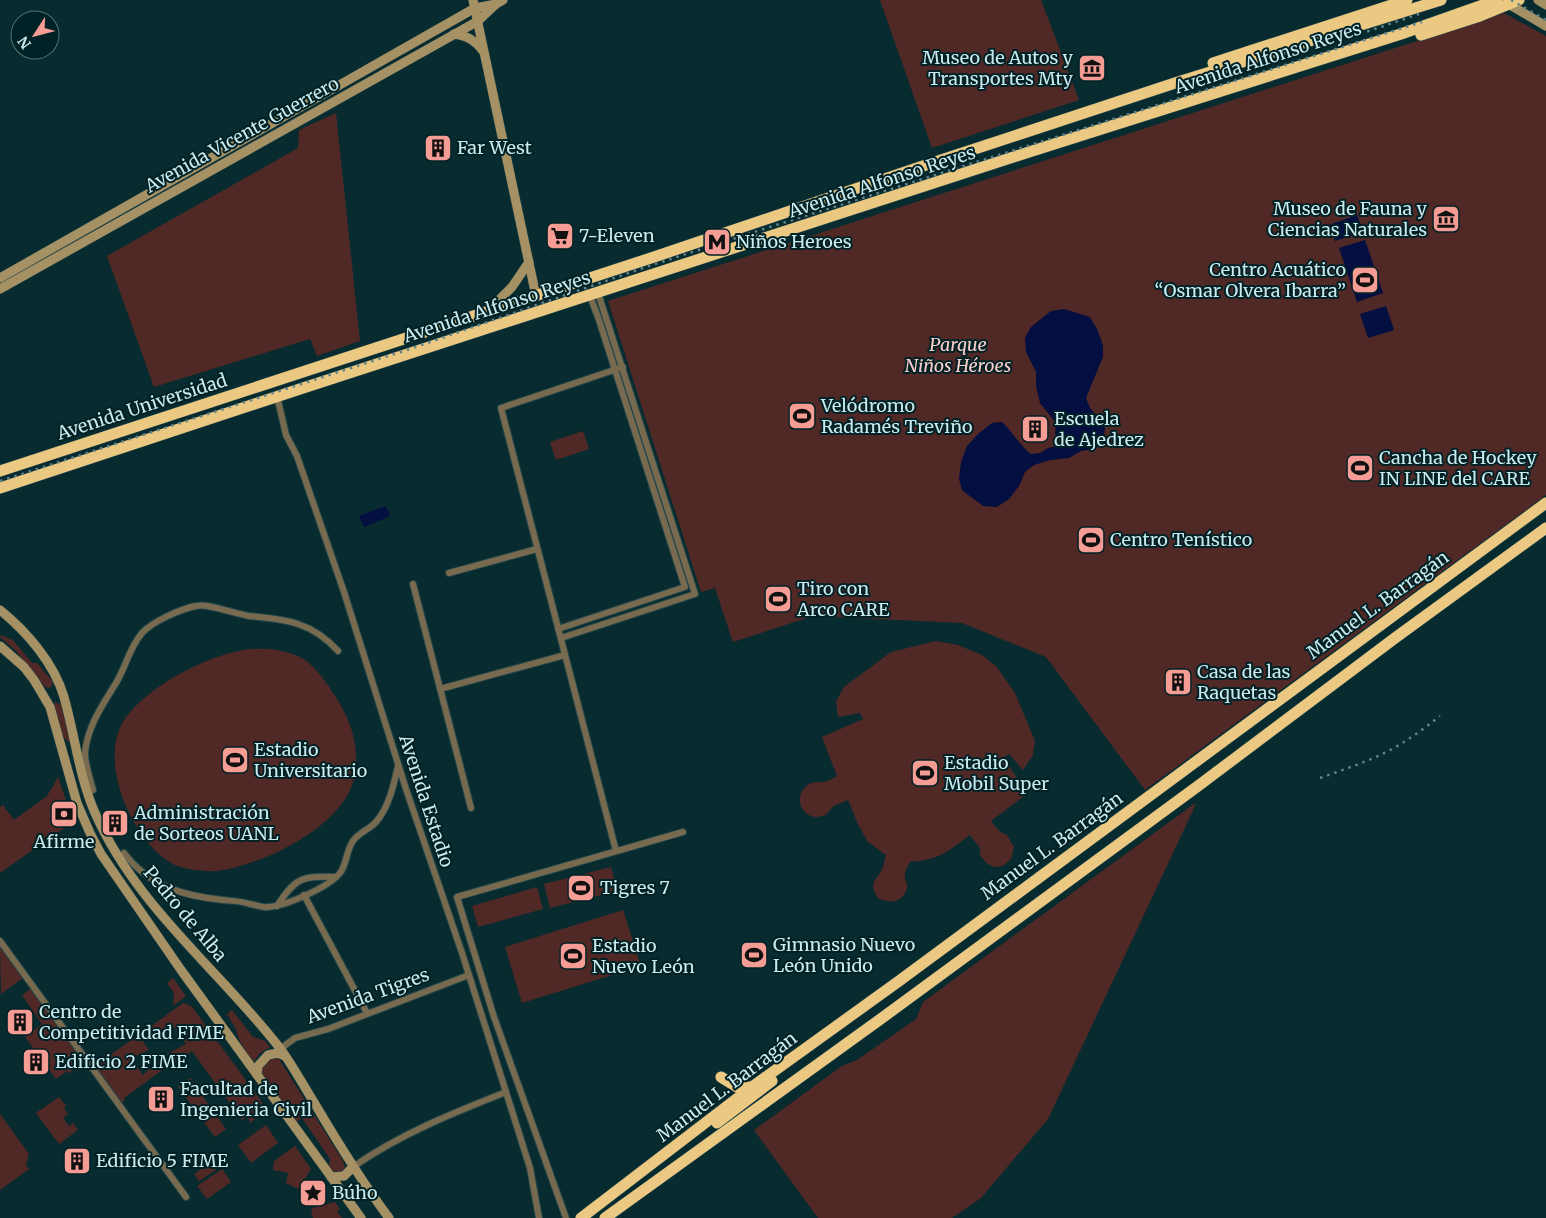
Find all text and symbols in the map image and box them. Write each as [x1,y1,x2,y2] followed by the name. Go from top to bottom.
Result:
[10,10,60,60] north arrow
[1171,16,1364,99] street label: Avenida Alfonso Reyes
[14,33,35,52] text: N
[922,46,1074,90] place label: Museo de Autos y Transportes Mty
[1077,53,1107,83] museum icon: Museo de Autos y Transportes Mty
[140,72,343,198] street label: Avenida Vicente Guerrero
[423,133,453,163] building icon: Far West
[457,136,532,159] place label: Far West
[785,140,978,223] street label: Avenida Alfonso Reyes
[1268,197,1428,241] place label: Museo de Fauna y Ciencias Naturales
[1431,204,1461,234] museum icon: Museo de Fauna y Ciencias Naturales
[545,221,575,251] supermarket icon: 7-Eleven
[579,224,655,247] place label: 7-Eleven
[702,227,732,257] metro station icon: Niños Heroes
[736,230,852,253] place label: Niños Heroes
[1155,258,1346,302] place label: Centro Acuático “Osmar Olvera Ibarra”
[400,265,593,348] street label: Avenida Alfonso Reyes
[1350,265,1380,295] sports icon: Centro Acuático “Osmar Olvera Ibarra”
[905,333,1011,377] park label: Parque Niños Héroes
[53,368,230,445] street label: Avenida Universidad
[820,394,973,438] place label: Velódromo Radamés Treviño
[787,401,817,431] sports icon: Velódromo Radamés Treviño
[1054,407,1144,451] place label: Escuela de Ajedrez
[1020,414,1050,444] building icon: Escuela de Ajedrez
[1379,446,1537,490] place label: Cancha de Hockey IN LINE del CARE
[1345,453,1375,483] sports icon: Cancha de Hockey IN LINE del CARE
[1076,525,1106,555] sports icon: Centro Tenístico
[1110,528,1252,551] place label: Centro Tenístico
[1302,545,1453,664] street label: Manuel L. Barragán
[796,577,890,621] place label: Tiro con Arco CARE
[763,584,793,614] sports icon: Tiro con Arco CARE
[1197,660,1291,704] place label: Casa de las Raquetas
[1163,667,1193,697] building icon: Casa de las Raquetas
[394,731,459,870] street label: Avenida Estadio
[254,738,367,782] place label: Estadio Universitario
[220,745,250,775] sports icon: Estadio Universitario
[944,751,1049,795] place label: Estadio Mobil Super
[910,758,940,788] sports icon: Estadio Mobil Super
[976,786,1127,905] street label: Manuel L. Barragán
[49,799,79,829] bank icon: Afirme
[133,801,279,845] place label: Administración de Sorteos UANL
[100,808,130,838] building icon: Administración de Sorteos UANL
[32,830,95,853] place label: Afirme
[139,861,232,966] street label: Pedro de Alba
[566,873,596,903] sports icon: Tigres 7
[600,876,670,899] place label: Tigres 7
[773,933,915,977] place label: Gimnasio Nuevo León Unido
[592,934,695,978] place label: Estadio Nuevo León
[739,940,769,970] sports icon: Gimnasio Nuevo León Unido
[558,941,588,971] sports icon: Estadio Nuevo León
[302,963,432,1029] street label: Avenida Tigres
[39,1000,224,1044] place label: Centro de Competitividad FIME
[5,1007,35,1037] building icon: Centro de Competitividad FIME
[652,1026,801,1147] street label: Manuel L. Barragán
[21,1047,51,1077] building icon: Edificio 2 FIME
[55,1050,188,1073] place label: Edificio 2 FIME
[180,1077,312,1121] place label: Facultad de Ingenieria Civil
[146,1084,176,1114] building icon: Facultad de Ingenieria Civil
[62,1146,92,1176] building icon: Edificio 5 FIME
[96,1149,229,1172] place label: Edificio 5 FIME
[298,1178,328,1208] place icon: Búho
[332,1181,378,1204] place label: Búho

